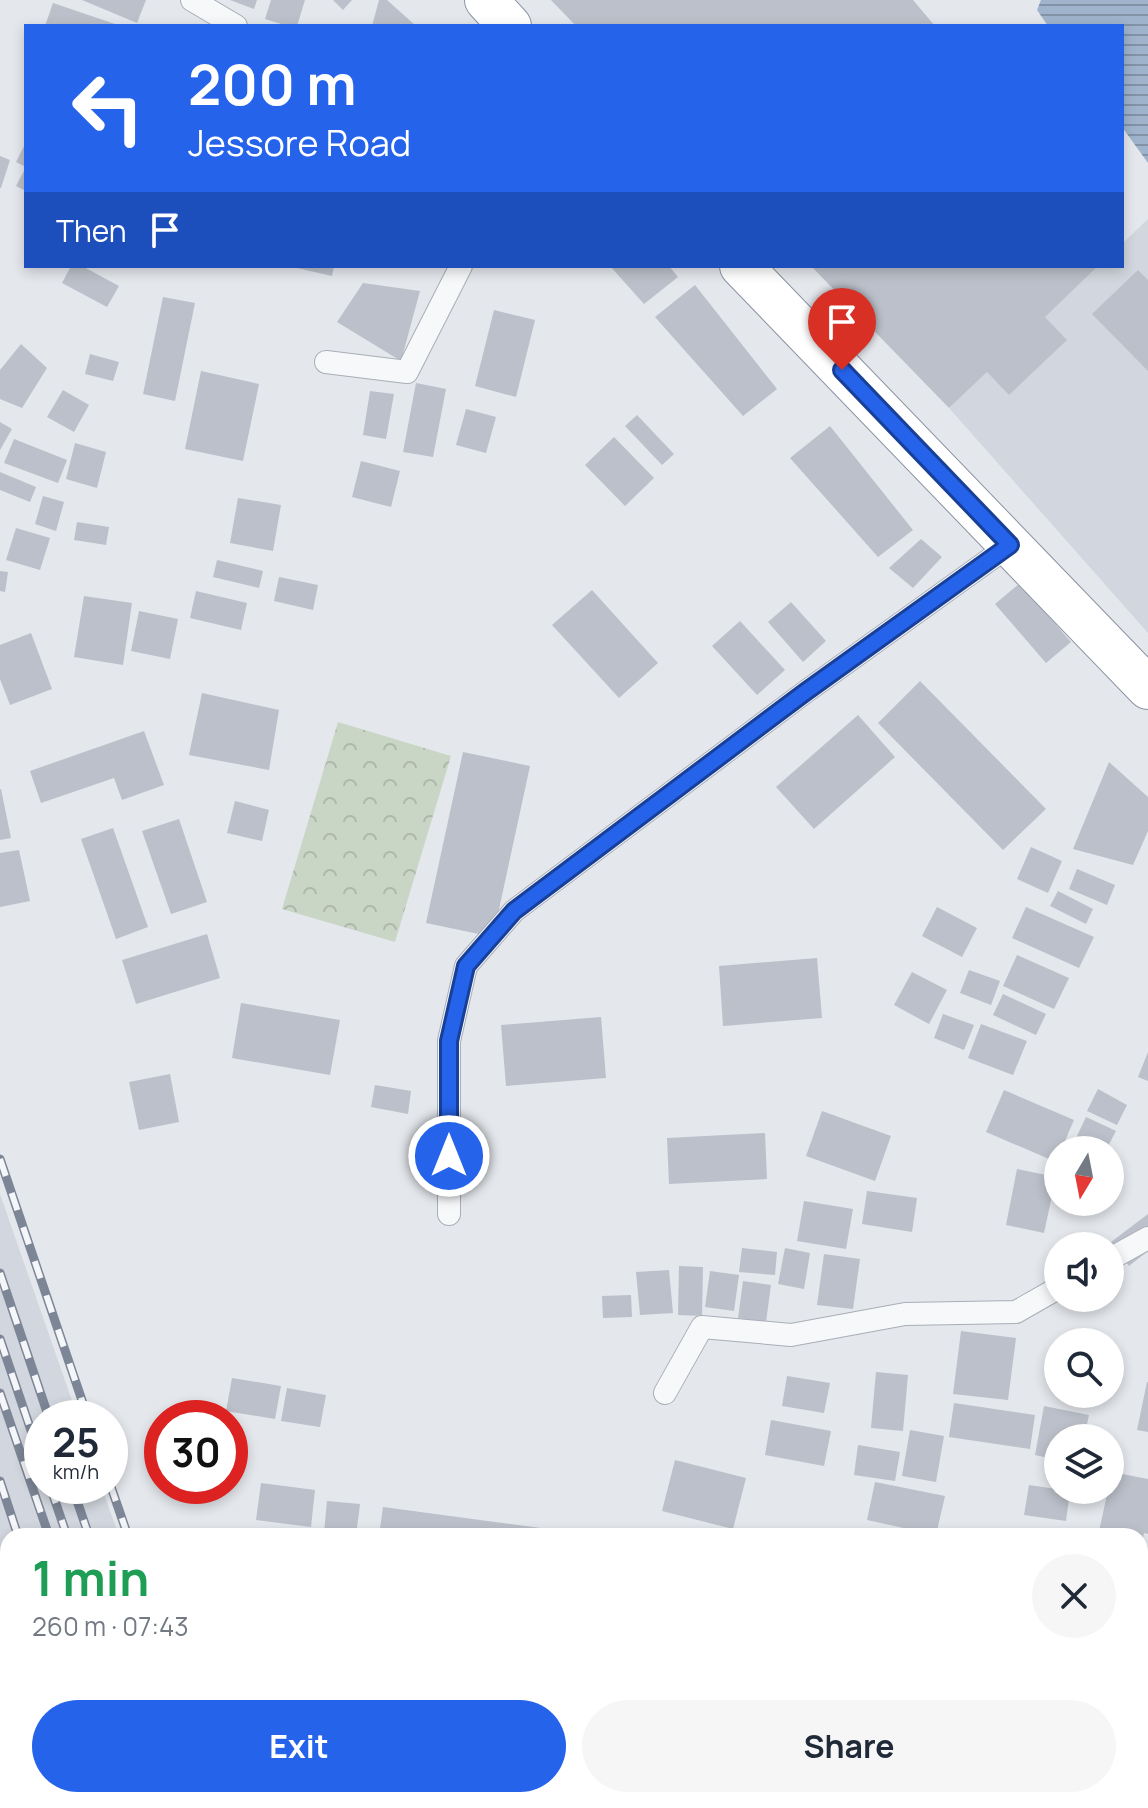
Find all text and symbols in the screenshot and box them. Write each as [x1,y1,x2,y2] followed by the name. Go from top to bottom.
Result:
[188,45,357,122] text: 200 m
[56,56,160,160] icon: left
[188,118,411,167] text: Jessore Road
[143,208,187,252] icon: arrive
[56,210,127,251] text: Then
[808,288,876,370] pin
[820,300,864,344] icon: arrive
[407,1114,491,1198] position arrow
[1044,1136,1124,1216] north arrow
[1044,1136,1124,1504] map controls
[1044,1232,1124,1312] button: sound
[1044,1328,1124,1408] button: search
[144,1400,248,1504] speed limit sign: 30
[52,1414,100,1469] text: 25
[1044,1424,1124,1504] button: layers
[53,1458,99,1485] text: km/h
[32,1545,149,1610] text: 1 min
[1032,1554,1116,1638] button: close
[32,1608,189,1644] text: 260 m · 07:43
[32,1700,566,1792] button: Exit
[582,1700,1116,1792] button: Share

